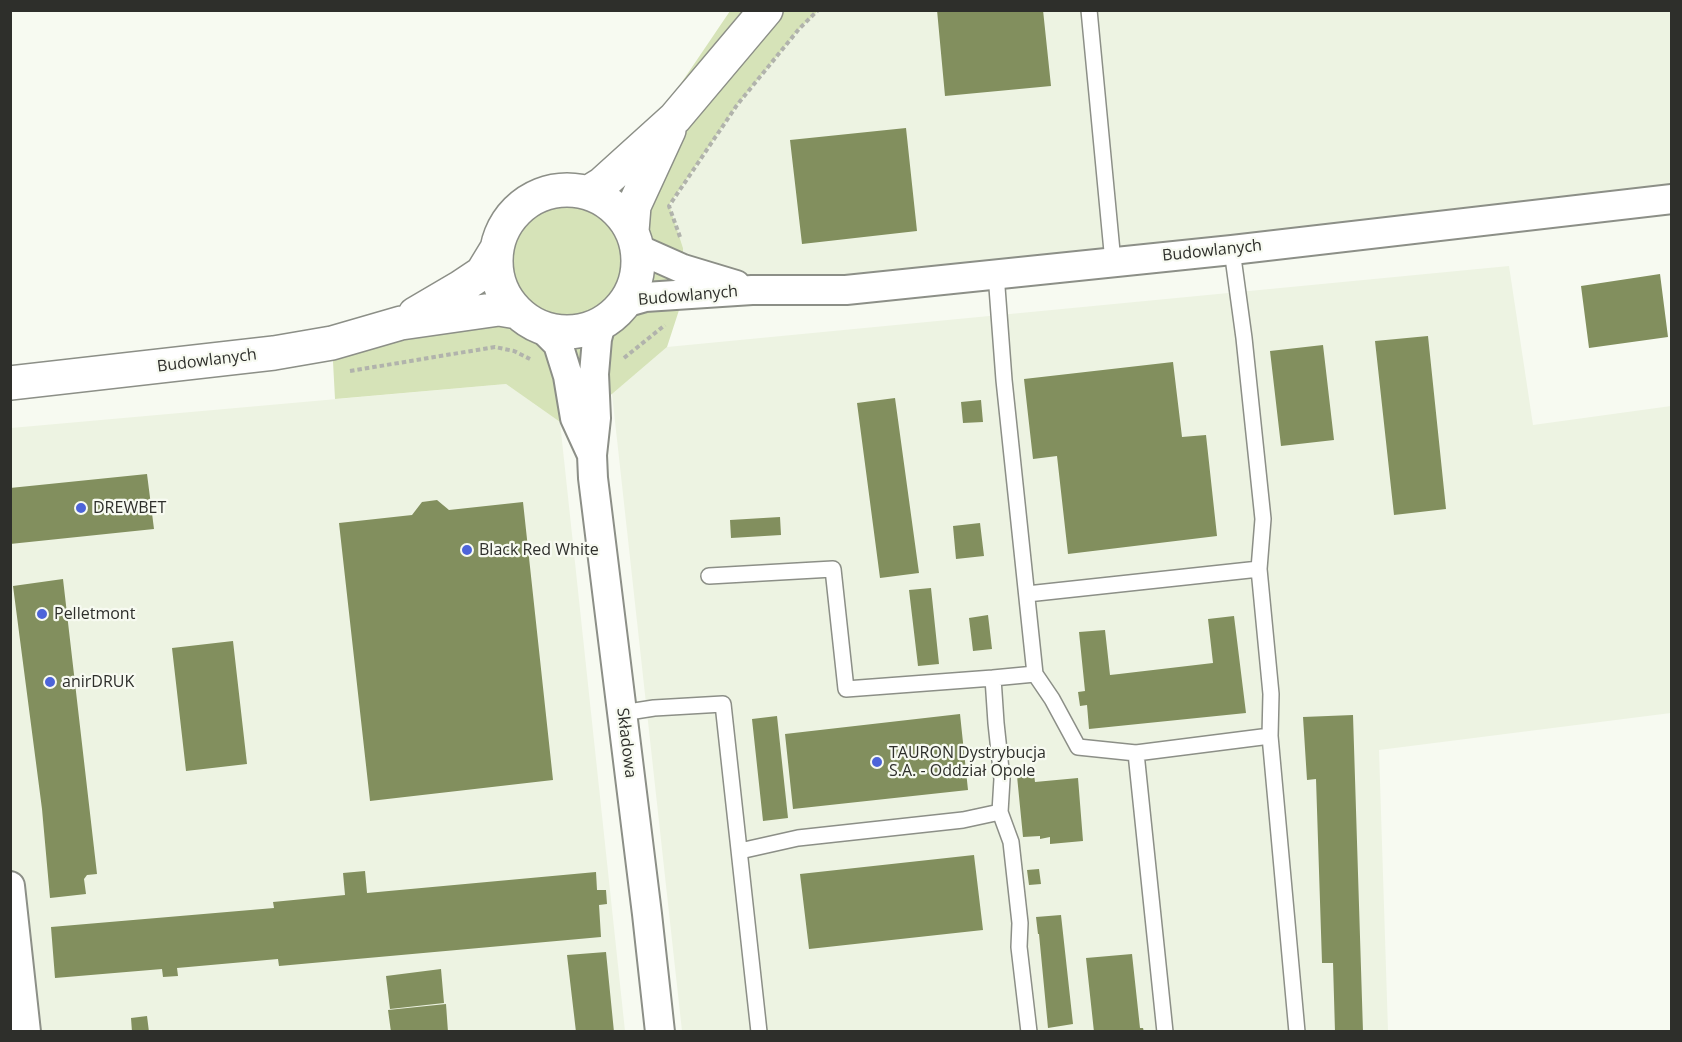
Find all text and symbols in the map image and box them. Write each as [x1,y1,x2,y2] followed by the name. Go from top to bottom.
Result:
[1161,236,1263,266] street label: Budowlanych
[637,282,739,310] street label: Budowlanych
[156,345,258,377] street label: Budowlanych
[93,498,166,518] place label: DREWBET
[74,501,88,515] marker: DREWBET
[479,540,599,560] place label: Black Red White
[460,543,474,557] marker: Black Red White
[54,604,135,624] place label: Pelletmont
[35,607,49,621] marker: Pelletmont
[62,672,134,692] place label: anirDRUK
[43,675,57,689] marker: anirDRUK
[612,707,640,779] street label: Składowa
[889,743,1046,781] place label: TAURON Dystrybucja S.A. - Oddział Opole
[870,755,884,769] marker: TAURON Dystrybucja S.A. - Oddział Opole

